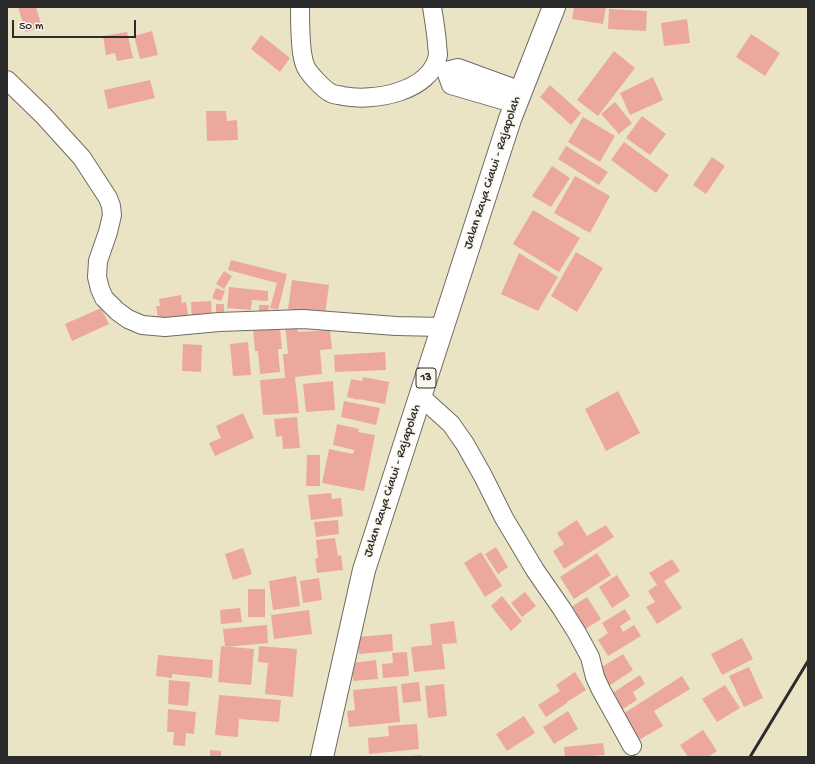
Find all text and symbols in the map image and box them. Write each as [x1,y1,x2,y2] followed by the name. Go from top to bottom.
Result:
[14,12,138,38] scale bar
[19,20,44,34] text: 50 m
[461,95,525,251] street label: Jalan Raya Ciawi - Rajapolah
[416,368,436,388] road number: 13
[361,403,425,559] street label: Jalan Raya Ciawi - Rajapolah

